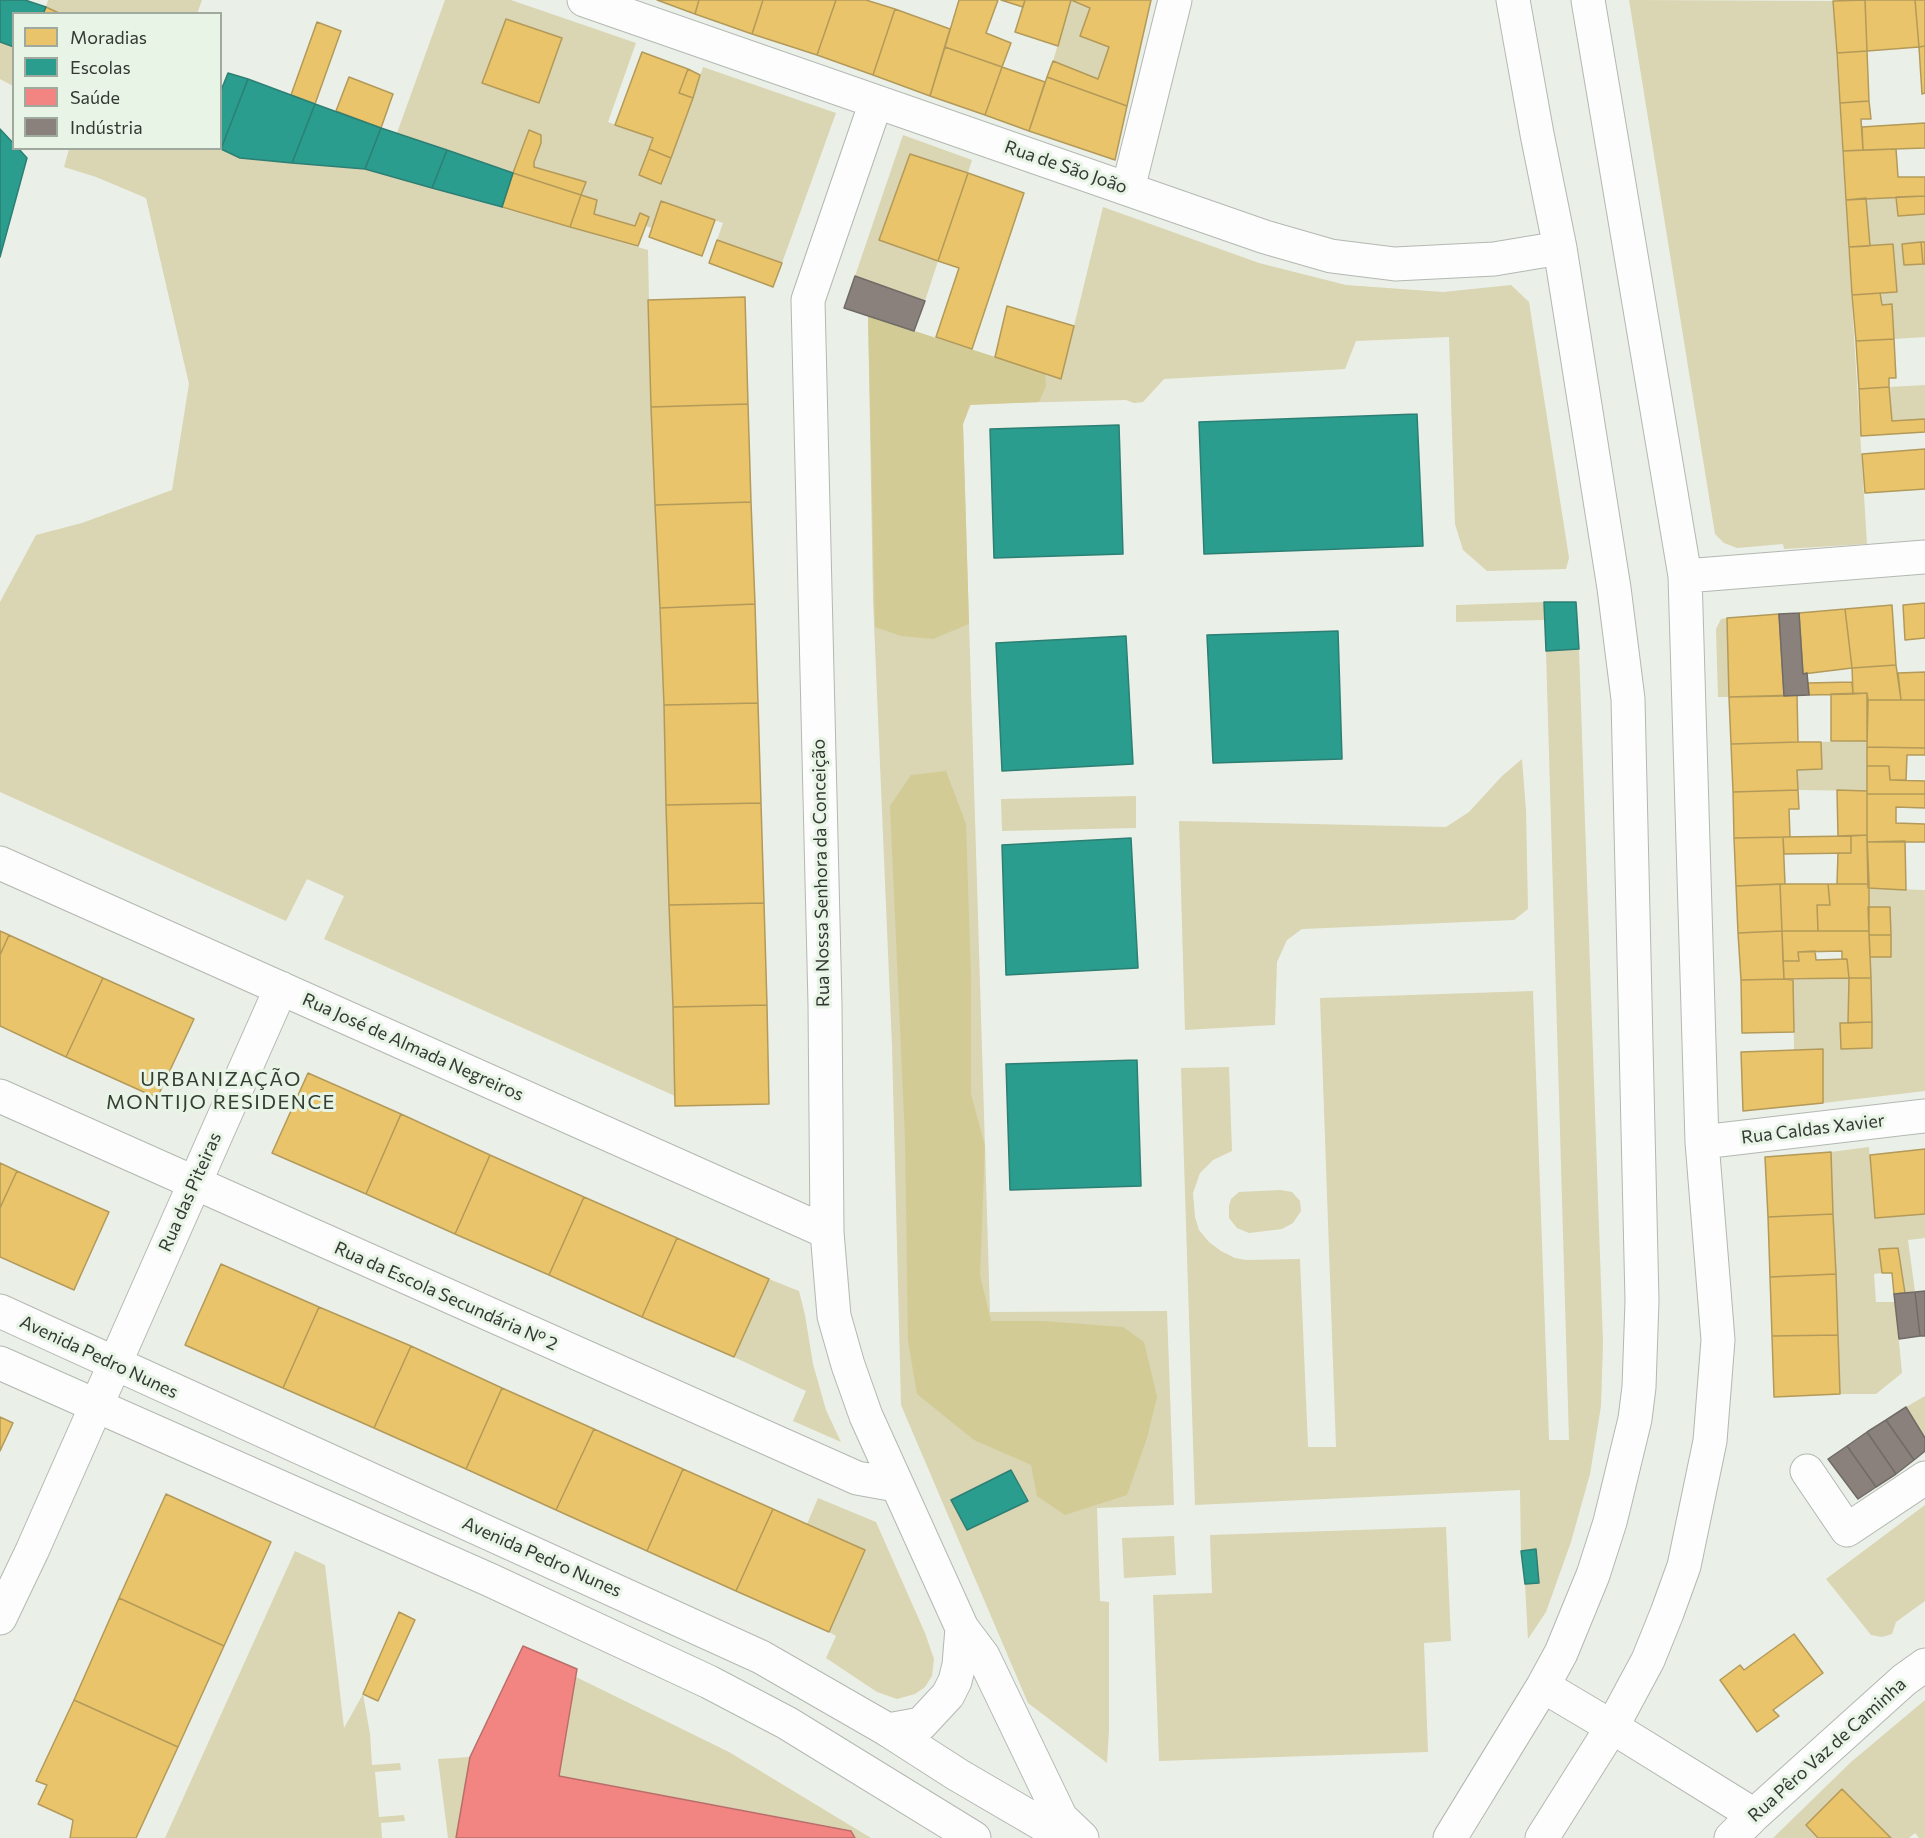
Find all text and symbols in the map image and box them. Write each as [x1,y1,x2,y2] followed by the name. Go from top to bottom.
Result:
[12,12,222,150] legend
[70,26,147,48] text: Moradias
[70,56,131,78] text: Escolas
[70,86,120,108] text: Saúde
[70,116,143,138] text: Indústria
[1002,136,1130,198] street label: Rua de São João
[808,739,834,1007] street label: Rua Nossa Senhora da Conceição
[299,988,527,1106] street label: Rua José de Almada Negreiros
[106,1067,336,1114] district label: URBANIZAÇÃO MONTIJO RESIDENCE
[1740,1109,1886,1149] street label: Rua Caldas Xavier
[154,1129,226,1255] street label: Rua das Piteiras
[331,1237,561,1355] street label: Rua da Escola Secundária Nº 2
[17,1311,181,1403] street label: Avenida Pedro Nunes
[459,1512,625,1602] street label: Avenida Pedro Nunes
[1744,1673,1910,1827] street label: Rua Pêro Vaz de Caminha

